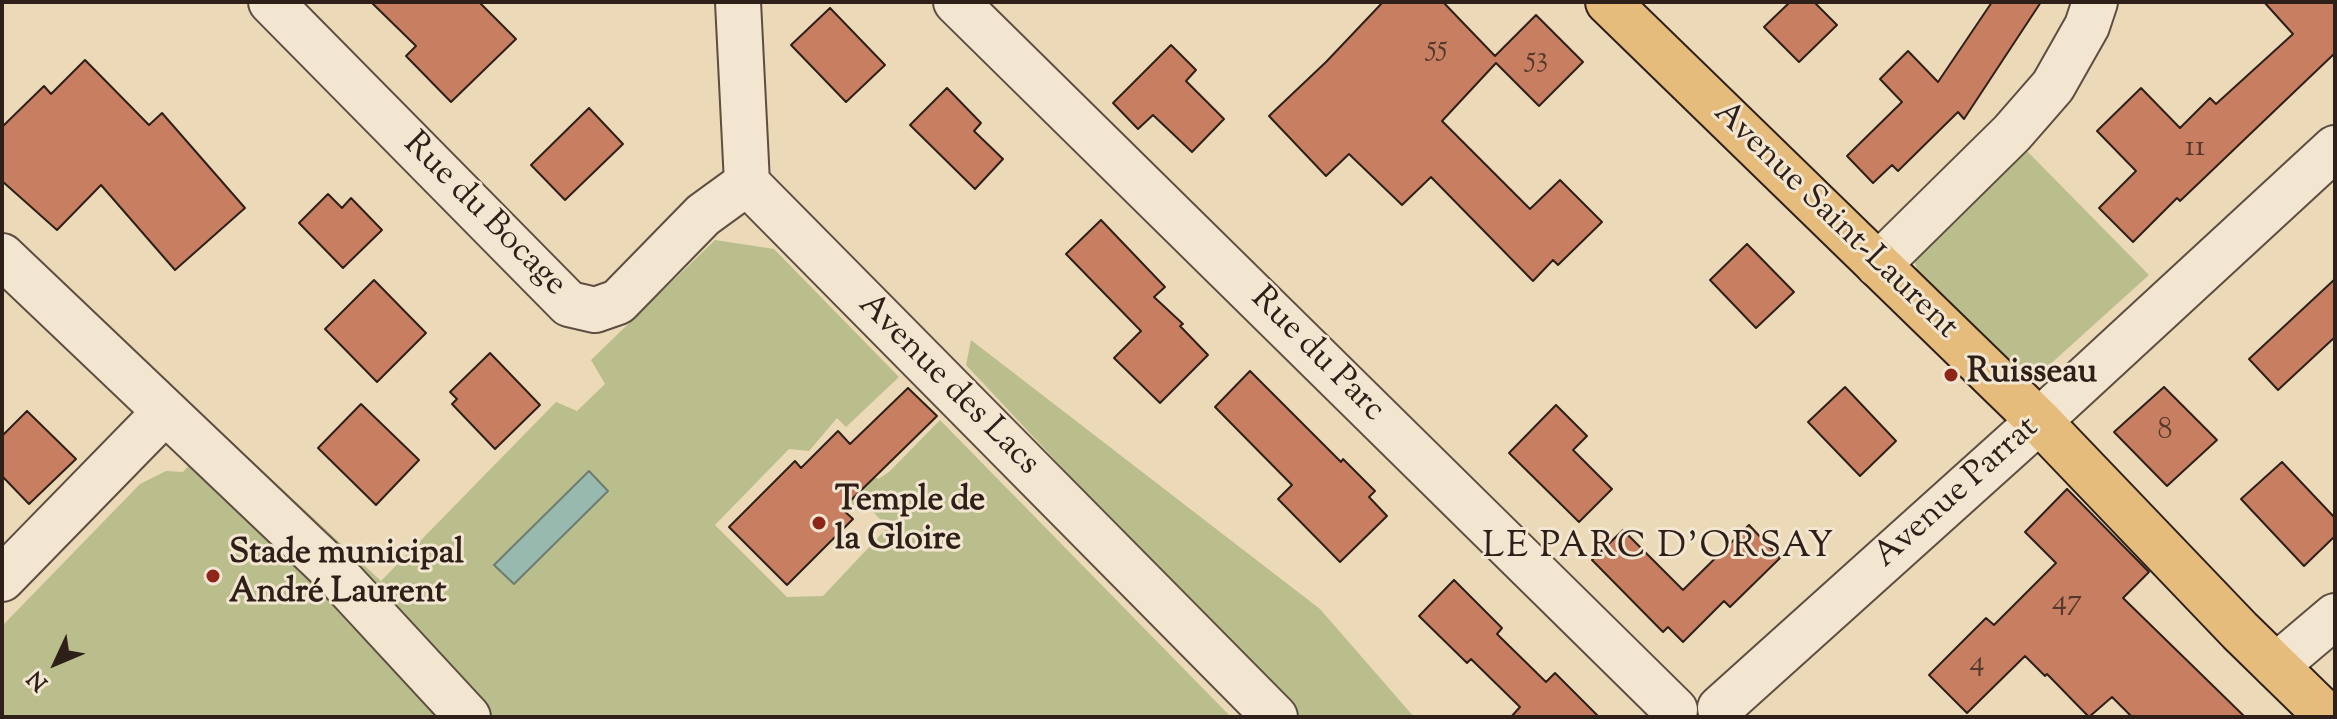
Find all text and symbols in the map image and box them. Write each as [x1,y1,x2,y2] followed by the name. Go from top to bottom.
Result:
[1427,32,1447,68] house number: 55
[1526,43,1548,79] house number: 53
[1703,95,1965,349] street label: Avenue Saint-Laurent
[393,126,573,306] street label: Rue du Bocage
[2185,132,2205,168] house number: 11
[1240,280,1392,432] street label: Rue du Parc
[848,287,1046,485] street label: Avenue des Lacs
[1967,355,2097,395] place label: Ruisseau
[1942,366,1960,384] marker: Ruisseau
[1867,410,2049,578] street label: Avenue Parrat
[2158,415,2172,451] house number: 8
[835,483,985,562] place label: Temple de la Gloire
[810,514,828,532] marker: Temple de la Gloire
[1483,528,1835,572] district label: LE PARC D'ORSAY
[229,536,464,616] place label: Stade municipal André Laurent
[204,567,222,585] marker: Stade municipal André Laurent
[2052,586,2082,622] house number: 47
[16,623,96,703] north arrow
[1969,647,1985,683] house number: 4
[21,662,56,697] text: N

